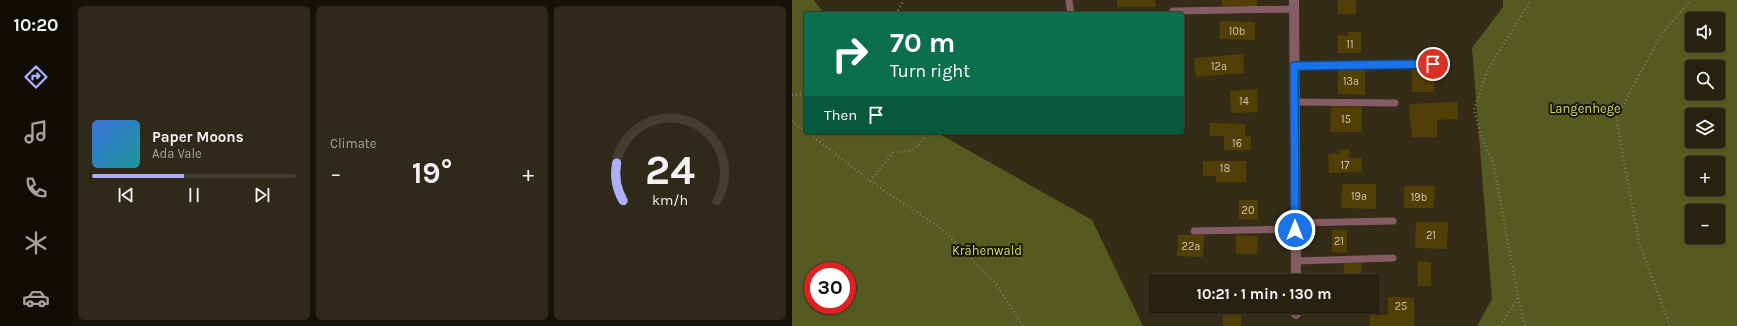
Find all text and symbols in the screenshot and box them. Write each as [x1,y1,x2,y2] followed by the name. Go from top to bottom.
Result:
[1685,12,1725,244] map controls
[1685,12,1725,52] button: sound
[14,14,58,36] text: 10:20
[1229,25,1245,38] house number: 10b
[890,26,955,59] text: 70 m
[824,28,876,80] icon: right
[1346,38,1354,51] house number: 11
[1416,47,1450,81] pin
[1422,53,1444,75] icon: arrive
[890,60,970,82] text: Turn right
[1211,60,1227,73] house number: 12a
[1685,60,1725,100] button: search
[22,63,50,91] icon: directions
[1343,75,1359,88] house number: 13a
[1239,95,1249,108] house number: 14
[1549,101,1621,116] park label: Langenhege
[865,104,887,126] icon: arrive
[824,106,857,124] text: Then
[1685,108,1725,148] button: layers
[1341,113,1351,126] house number: 15
[22,118,50,146] icon: music
[152,128,244,146] text: Paper Moons
[330,136,376,151] text: Climate
[1232,137,1242,150] house number: 16
[152,146,202,161] text: Ada Vale
[645,146,695,194] text: 24
[412,155,452,191] text: 19°
[1685,156,1725,196] button: +
[1341,159,1349,172] house number: 17
[330,161,342,187] text: −
[522,161,534,187] text: +
[1220,162,1230,175] house number: 18
[22,174,50,202] icon: phone
[115,184,137,206] icon: previous
[183,184,205,206] icon: pause
[251,184,273,206] icon: next
[1351,190,1367,203] house number: 19a
[1411,191,1427,204] house number: 19b
[652,192,688,209] text: km/h
[1242,204,1254,217] house number: 20
[1685,204,1725,244] button: −
[1274,209,1316,251] position arrow
[22,229,50,257] icon: climate
[1426,229,1436,242] house number: 21
[1334,235,1344,248] house number: 21
[1182,240,1200,253] house number: 22a
[952,243,1022,258] park label: Krähenwald
[804,262,856,314] speed limit sign: 30
[22,284,50,312] icon: car
[1197,285,1331,303] text: 10:21 · 1 min · 130 m
[1395,300,1407,313] house number: 25

